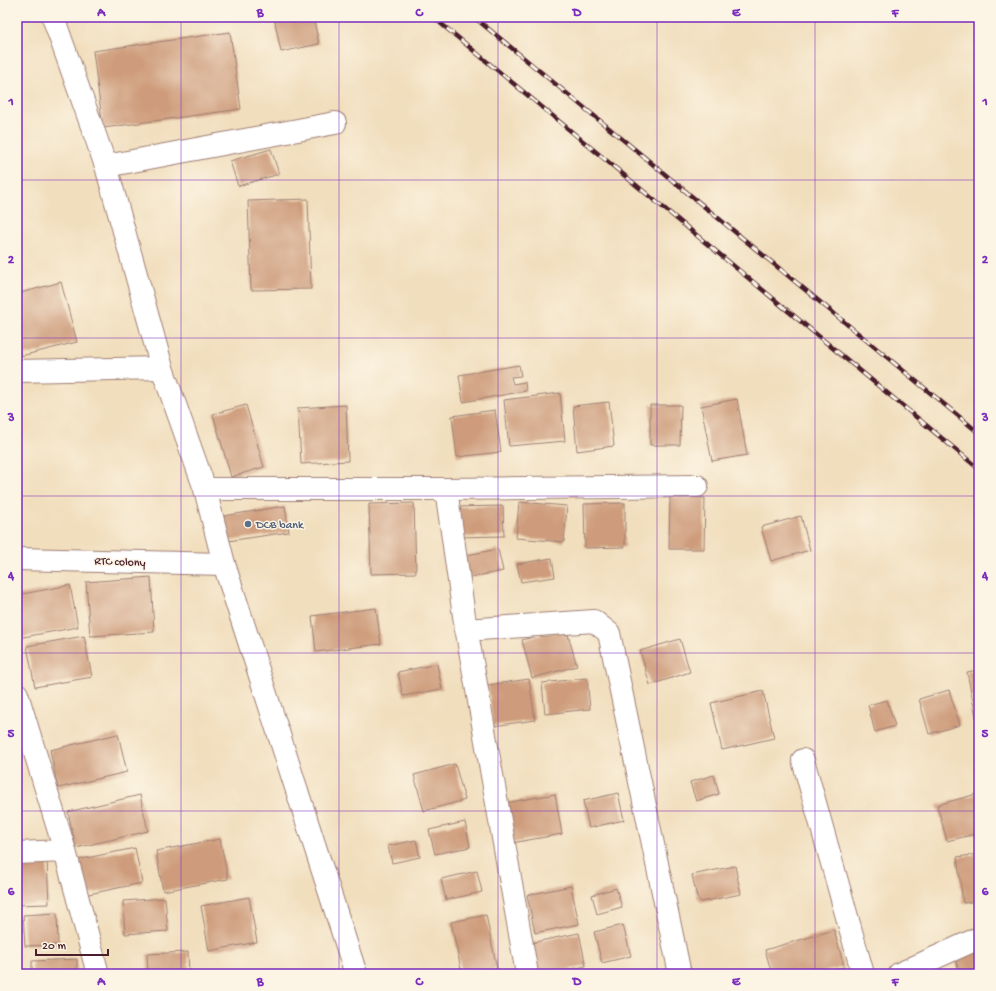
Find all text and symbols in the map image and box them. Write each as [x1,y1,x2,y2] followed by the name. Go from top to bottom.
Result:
[96,6,106,21] text: A
[256,6,265,21] text: B
[414,6,424,21] text: C
[572,6,582,21] text: D
[732,6,741,21] text: E
[891,6,900,21] text: F
[7,95,14,110] text: 1
[981,95,988,110] text: 1
[8,253,15,268] text: 2
[982,253,989,268] text: 2
[7,411,15,426] text: 3
[981,411,989,426] text: 3
[243,519,253,529] marker: DCB bank
[255,519,305,533] place label: DCB bank
[94,555,146,571] street label: RTC colony
[7,569,15,584] text: 4
[981,569,989,584] text: 4
[8,727,15,742] text: 5
[982,727,989,742] text: 5
[8,885,15,900] text: 6
[982,885,989,900] text: 6
[36,931,108,957] scale bar
[42,940,67,954] text: 20 m
[96,975,106,990] text: A
[256,975,265,990] text: B
[414,975,424,990] text: C
[572,975,582,990] text: D
[732,975,741,990] text: E
[891,975,900,990] text: F

